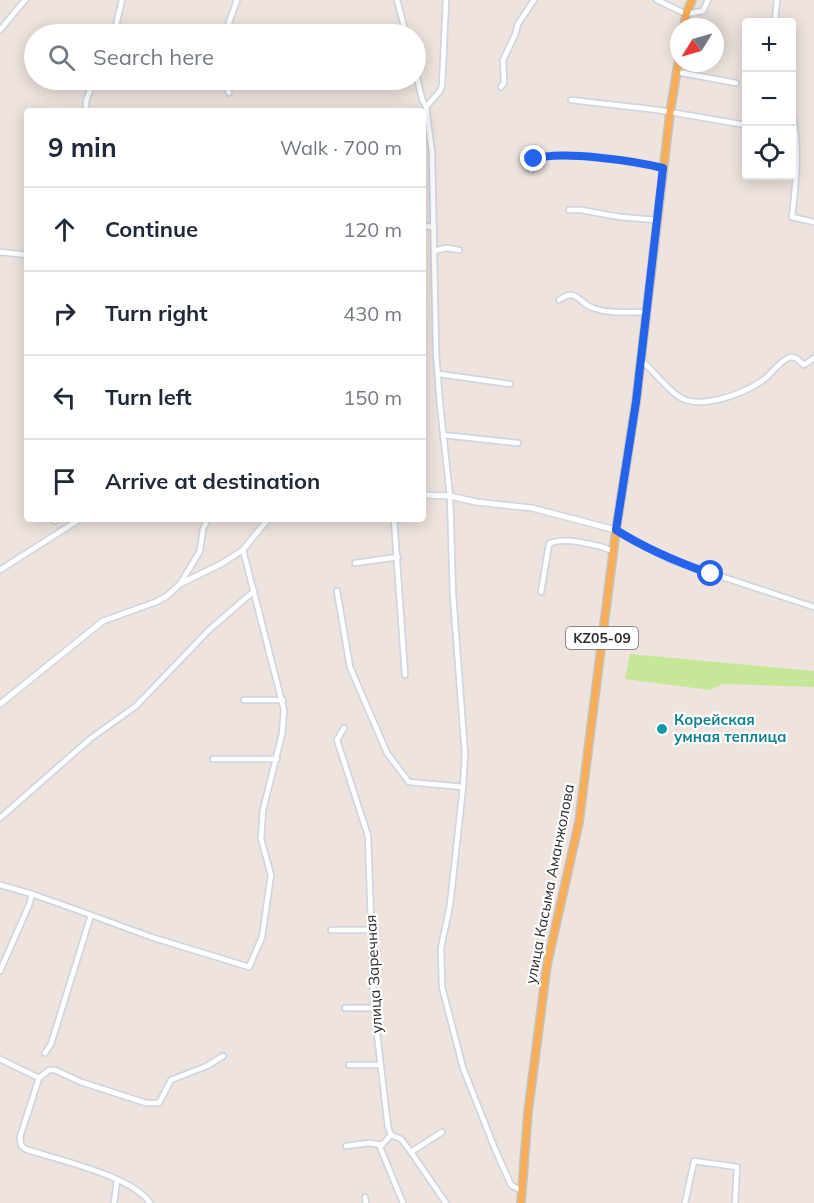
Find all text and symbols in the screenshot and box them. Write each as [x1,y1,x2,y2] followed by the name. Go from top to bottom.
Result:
[670,18,724,72] north arrow
[742,18,796,180] map controls
[742,18,796,72] button: +
[24,24,426,90] search box
[45,41,78,74] icon: search
[93,43,214,71] text: Search here
[742,72,796,126] button: −
[742,126,796,180] button: locate
[48,131,117,164] text: 9 min
[280,135,402,160] text: Walk · 700 m
[520,145,546,171] route end
[48,213,81,246] icon: ahead
[105,215,198,243] text: Continue
[343,217,402,242] text: 120 m
[48,297,81,330] icon: right
[105,299,208,327] text: Turn right
[343,301,402,326] text: 430 m
[48,381,81,414] icon: left
[105,383,192,411] text: Turn left
[343,385,402,410] text: 150 m
[48,465,81,498] icon: arrive
[105,467,320,495] text: Arrive at destination
[697,560,723,586] route start
[566,627,638,649] road number: KZ05-09
[674,710,787,746] place label: Корейская умная теплица
[655,722,669,736] marker: Корейская умная теплица
[521,782,578,986] street label: улица Касыма Аманжолова
[361,914,386,1034] street label: улица Заречная

